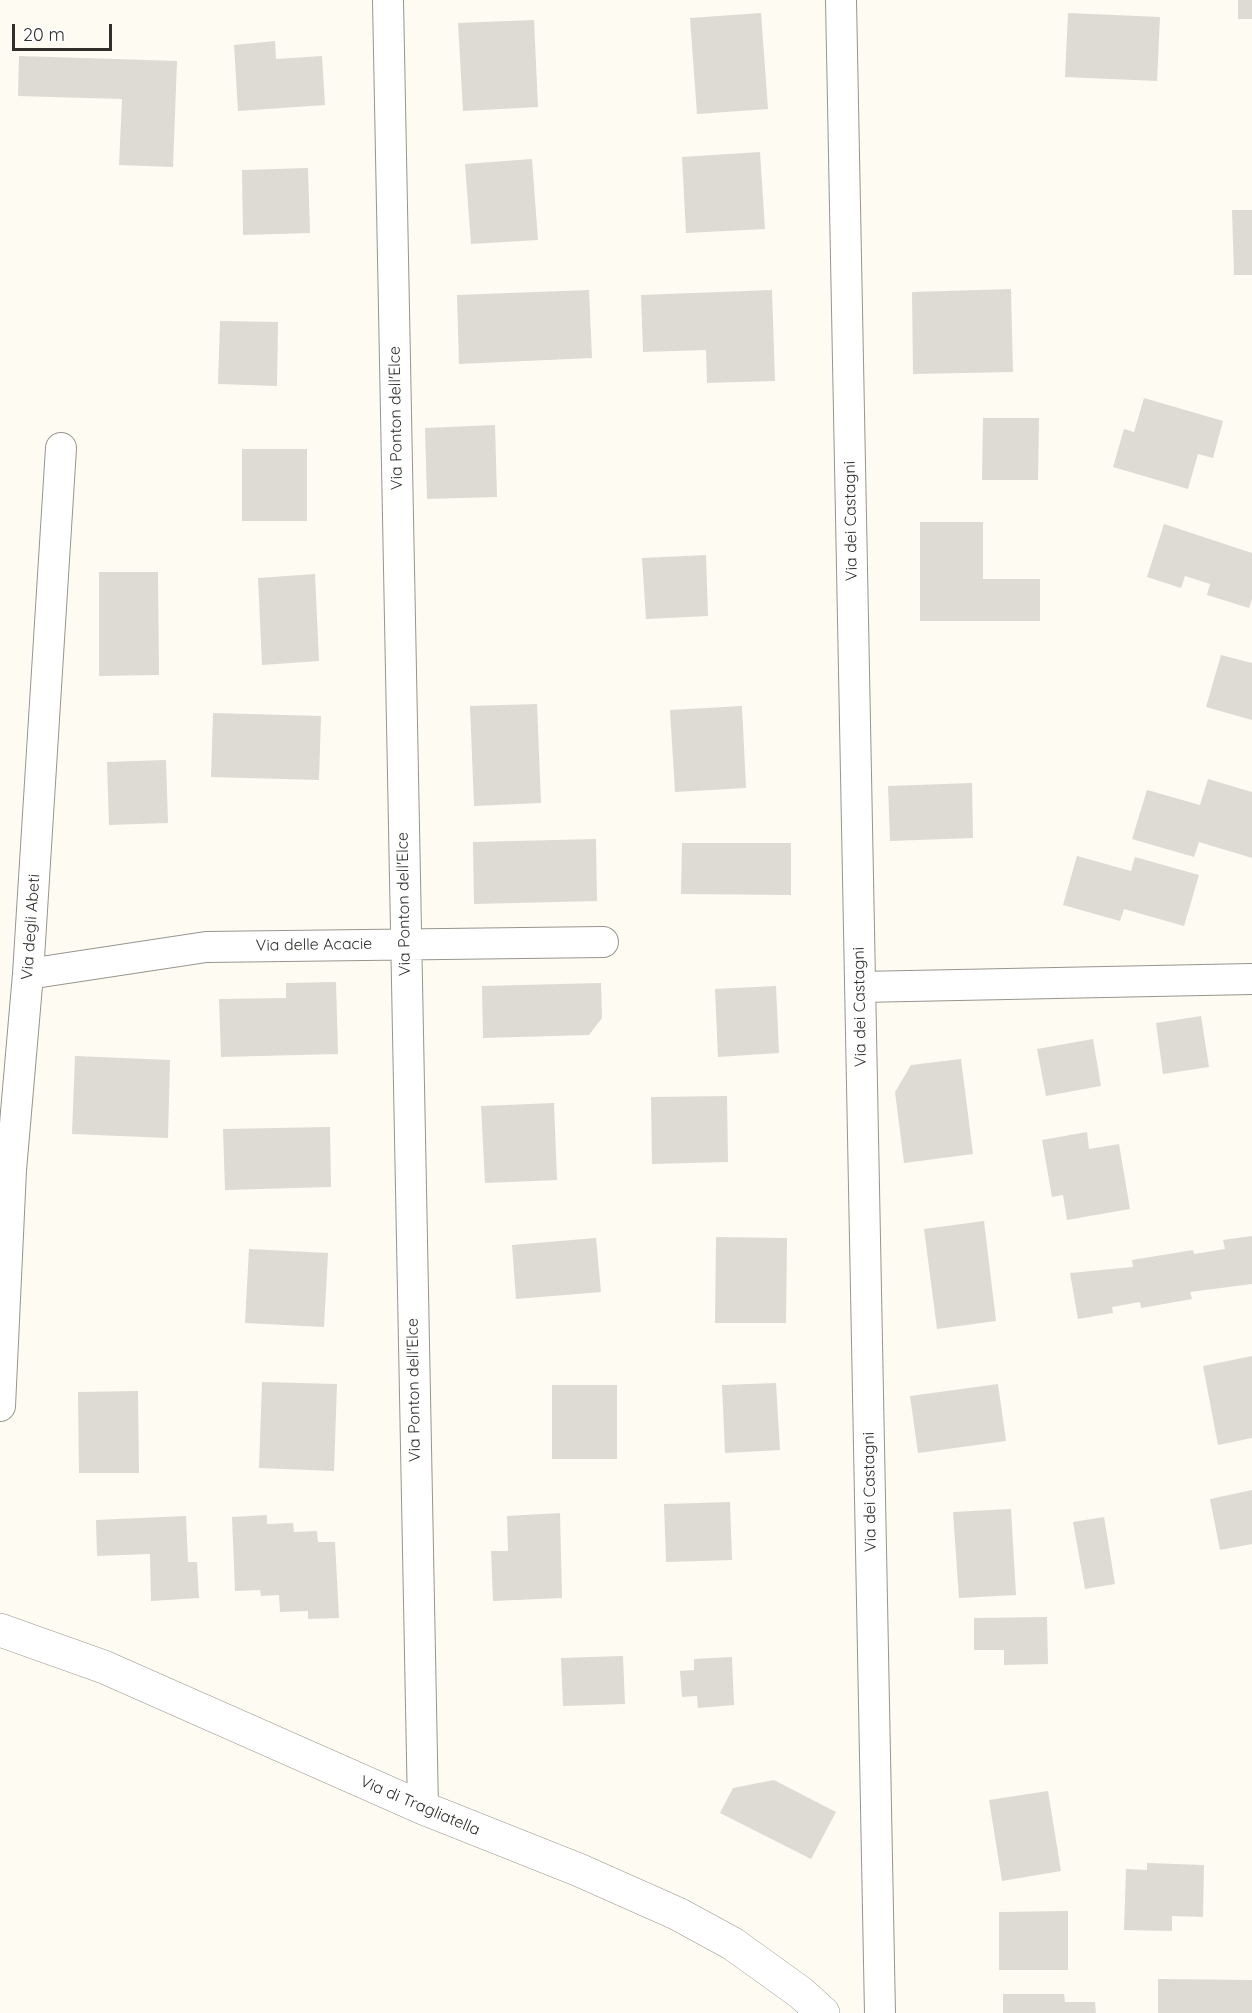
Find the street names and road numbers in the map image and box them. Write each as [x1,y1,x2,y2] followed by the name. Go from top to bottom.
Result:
[385,346,407,490] street label: Via Ponton dell'Elce
[840,461,862,581] street label: Via dei Castagni
[393,832,415,976] street label: Via Ponton dell'Elce
[18,873,44,981] street label: Via degli Abeti
[256,934,372,956] street label: Via delle Acacie
[849,947,871,1067] street label: Via dei Castagni
[403,1318,425,1462] street label: Via Ponton dell'Elce
[859,1432,881,1552] street label: Via dei Castagni
[357,1772,483,1840] street label: Via di Tragliatella

